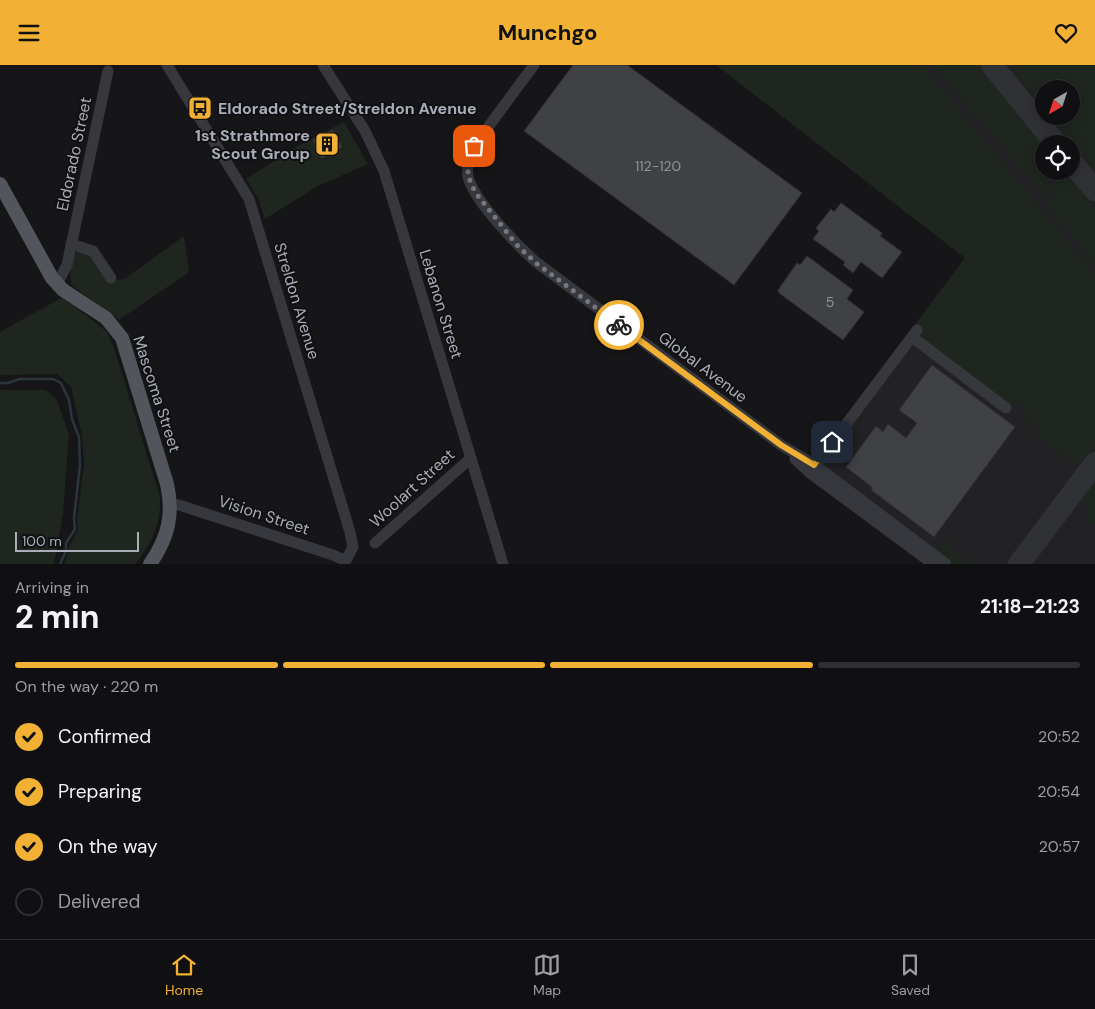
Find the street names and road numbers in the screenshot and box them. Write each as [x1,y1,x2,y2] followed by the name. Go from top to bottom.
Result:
[52,95,96,213] street label: Eldorado Street
[269,240,325,362] street label: Streldon Avenue
[414,247,468,361] street label: Lebanon Street
[654,327,752,407] street label: Global Avenue
[128,333,186,455] street label: Mascoma Street
[365,444,459,532] street label: Woolart Street
[216,490,312,540] street label: Vision Street

